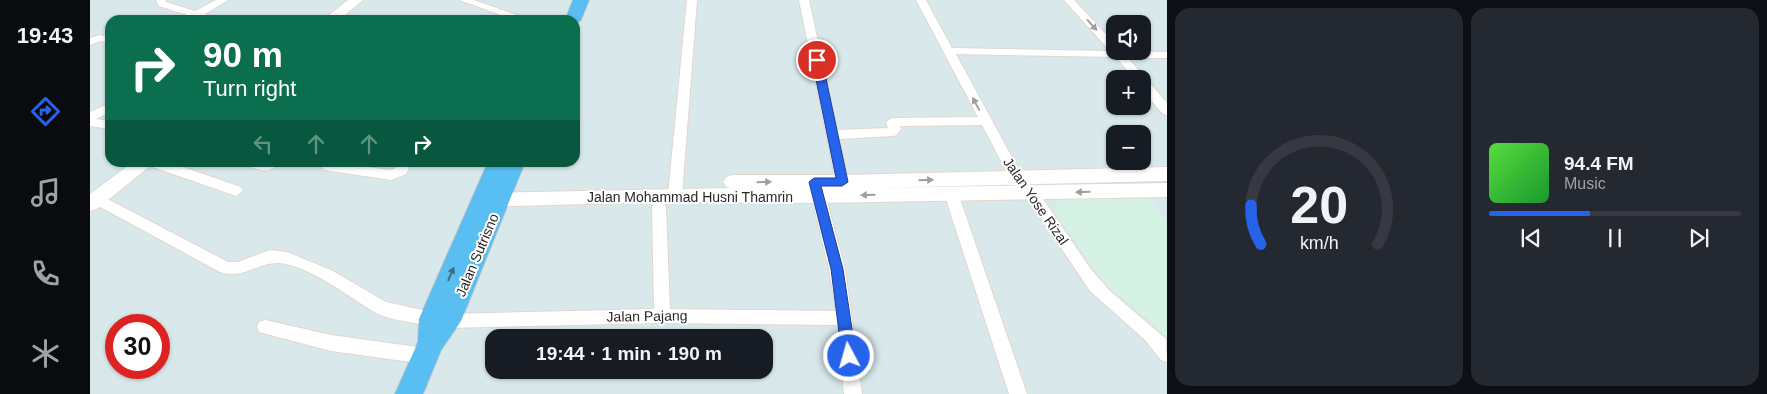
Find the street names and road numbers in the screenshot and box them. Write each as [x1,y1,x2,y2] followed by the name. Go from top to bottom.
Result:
[1000,154,1072,248] street label: Jalan Yose Rizal
[587,189,793,205] street label: Jalan Mohammad Husni Thamrin
[452,211,502,299] street label: Jalan Sutrisno
[606,307,688,325] street label: Jalan Pajang

